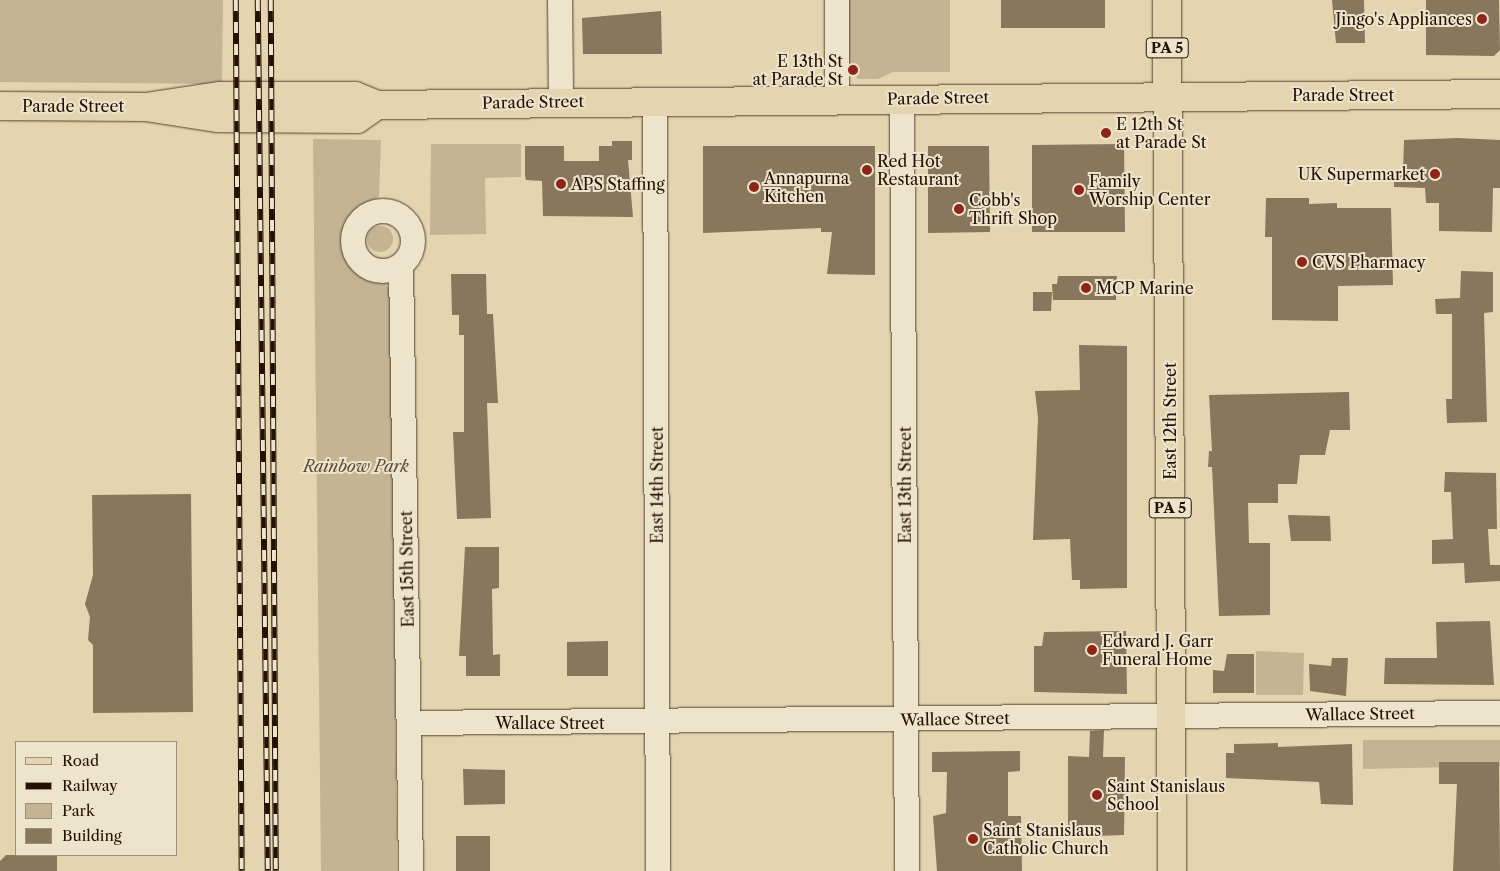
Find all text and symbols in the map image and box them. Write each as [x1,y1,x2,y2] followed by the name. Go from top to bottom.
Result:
[1335,9,1472,29] place label: Jingo's Appliances
[1476,13,1488,25] marker: Jingo's Appliances
[1144,36,1190,60] road number: PA 5
[753,51,843,89] place label: E 13th St at Parade St
[847,64,859,76] marker: E 13th St at Parade St
[1292,85,1394,105] street label: Parade Street
[887,88,989,108] street label: Parade Street
[482,92,584,112] street label: Parade Street
[22,96,124,116] street label: Parade Street
[1116,114,1206,152] place label: E 12th St at Parade St
[1100,127,1112,139] marker: E 12th St at Parade St
[877,151,959,189] place label: Red Hot Restaurant
[861,164,873,176] marker: Red Hot Restaurant
[1298,164,1425,184] place label: UK Supermarket
[764,168,849,206] place label: Annapurna Kitchen
[1429,168,1441,180] marker: UK Supermarket
[1089,171,1210,209] place label: Family Worship Center
[571,174,665,194] place label: APS Staffing
[555,178,567,190] marker: APS Staffing
[748,181,760,193] marker: Annapurna Kitchen
[1073,184,1085,196] marker: Family Worship Center
[969,190,1057,228] place label: Cobb's Thrift Shop
[953,203,965,215] marker: Cobb's Thrift Shop
[1312,252,1426,272] place label: CVS Pharmacy
[1296,256,1308,268] marker: CVS Pharmacy
[1096,278,1194,298] place label: MCP Marine
[1080,282,1092,294] marker: MCP Marine
[1160,362,1180,480] street label: East 12th Street
[647,426,667,544] street label: East 14th Street
[895,426,915,544] street label: East 13th Street
[303,456,409,476] park label: Rainbow Park
[1148,496,1192,520] road number: PA 5
[396,510,418,628] street label: East 15th Street
[1102,631,1213,669] place label: Edward J. Garr Funeral Home
[1086,644,1098,656] marker: Edward J. Garr Funeral Home
[1305,703,1415,725] street label: Wallace Street
[900,708,1010,730] street label: Wallace Street
[495,713,605,733] street label: Wallace Street
[15,741,178,856] legend
[62,751,99,770] text: Road
[62,776,118,795] text: Railway
[1107,776,1225,814] place label: Saint Stanislaus School
[1091,789,1103,801] marker: Saint Stanislaus School
[62,801,95,820] text: Park
[983,820,1109,858] place label: Saint Stanislaus Catholic Church
[62,826,122,845] text: Building
[967,833,979,845] marker: Saint Stanislaus Catholic Church

